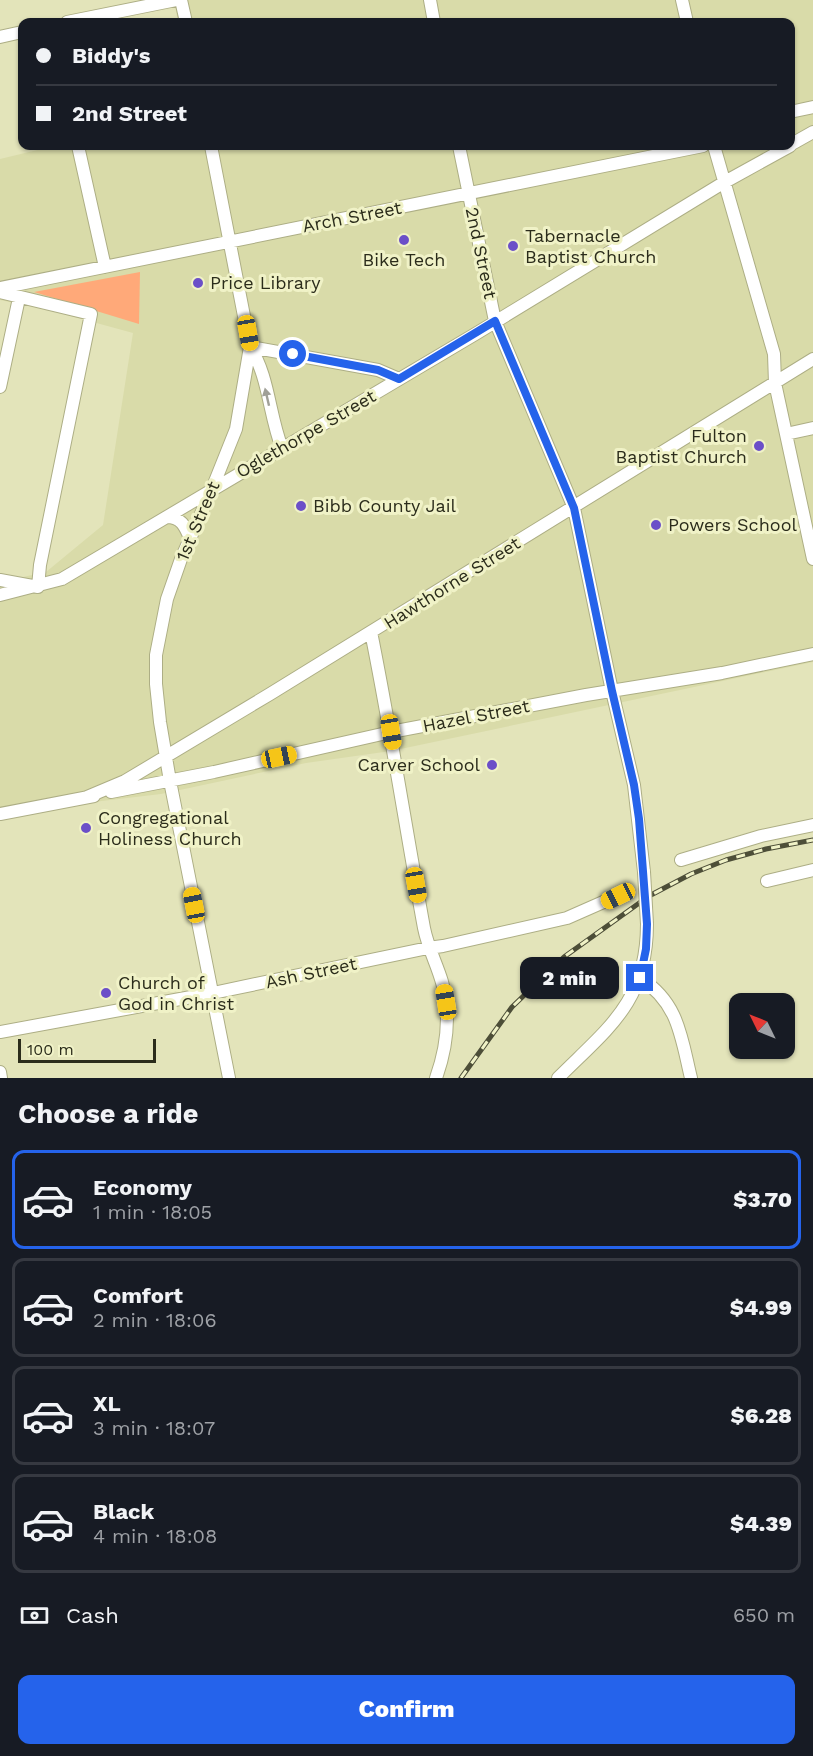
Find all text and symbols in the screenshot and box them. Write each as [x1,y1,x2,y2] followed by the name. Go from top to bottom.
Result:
[72,43,151,68] text: Biddy's
[72,101,187,126] text: 2nd Street
[301,197,404,236] street label: Arch Street
[462,205,502,301] street label: 2nd Street
[525,225,656,267] place label: Tabernacle Baptist Church
[397,233,411,247] marker: Bike Tech
[506,239,520,253] marker: Tabernacle Baptist Church
[363,249,445,270] place label: Bike Tech
[210,272,321,293] place label: Price Library
[191,276,205,290] marker: Price Library
[236,314,260,352] car
[279,340,306,367] route start
[232,385,380,482] street label: Oglethorpe Street
[262,387,272,406] one-way arrow
[616,425,747,467] place label: Fulton Baptist Church
[752,439,766,453] marker: Fulton Baptist Church
[171,477,224,564] street label: 1st Street
[313,495,456,516] place label: Bibb County Jail
[294,499,308,513] marker: Bibb County Jail
[668,514,797,535] place label: Powers School
[649,518,663,532] marker: Powers School
[380,532,524,633] street label: Hawthorne Street
[421,695,532,736] street label: Hazel Street
[379,713,403,751] car
[260,744,298,770] car
[357,754,480,775] place label: Carver School
[485,758,499,772] marker: Carver School
[98,807,242,849] place label: Congregational Holiness Church
[79,821,93,835] marker: Congregational Holiness Church
[404,866,428,904] car
[598,880,638,912] car
[182,886,206,924] car
[263,953,359,992] street label: Ash Street
[520,957,619,999] callout: 2 min
[626,964,653,991] route end
[542,966,597,990] text: 2 min
[118,972,234,1014] place label: Church of God in Christ
[434,983,458,1021] car
[99,986,113,1000] marker: Church of God in Christ
[729,993,795,1059] north arrow
[729,993,795,1059] map controls
[18,1036,156,1064] scale bar
[27,1040,74,1059] text: 100 m
[18,1098,198,1130] text: Choose a ride
[21,1173,75,1227] icon: car
[93,1175,192,1200] text: Economy
[733,1187,792,1212] text: $3.70
[93,1200,212,1224] text: 1 min · 18:05
[21,1281,75,1335] icon: car
[93,1283,183,1308] text: Comfort
[730,1295,792,1320] text: $4.99
[93,1308,217,1332] text: 2 min · 18:06
[21,1389,75,1443] icon: car
[93,1391,121,1416] text: XL
[730,1403,792,1428] text: $6.28
[93,1416,215,1440] text: 3 min · 18:07
[21,1497,75,1551] icon: car
[93,1499,154,1524] text: Black
[730,1511,792,1536] text: $4.39
[93,1524,217,1548] text: 4 min · 18:08
[18,1599,51,1632] icon: cash
[66,1603,119,1628] text: Cash
[733,1603,795,1627] text: 650 m
[18,1675,795,1744] button: Confirm

